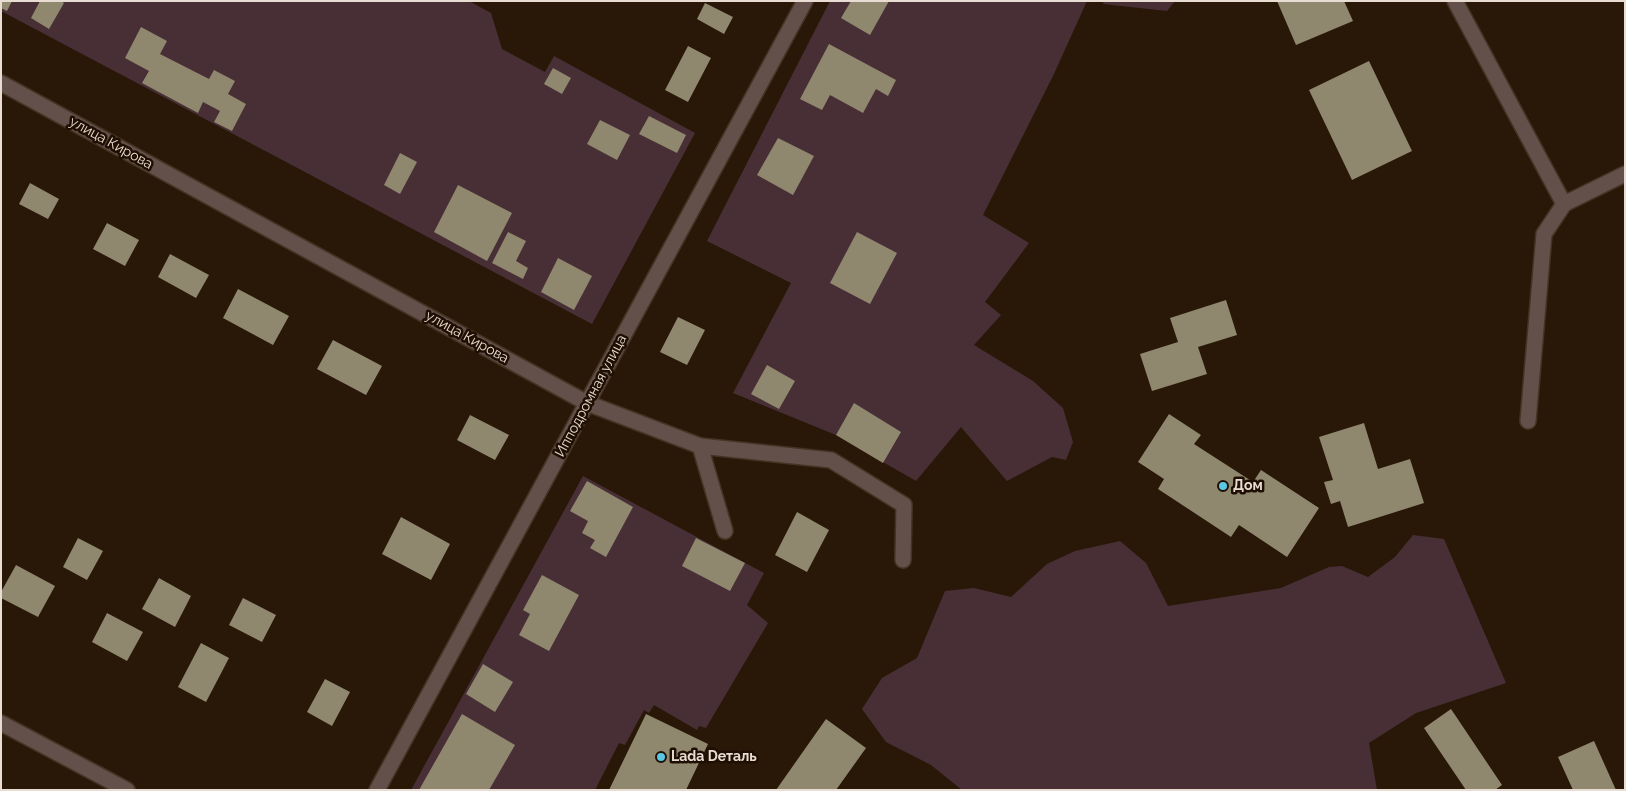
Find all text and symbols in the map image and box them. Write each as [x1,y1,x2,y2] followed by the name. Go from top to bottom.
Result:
[66,113,156,173] street label: улица Кирова
[422,307,512,367] street label: улица Кирова
[552,332,630,460] street label: Ипподромная улица
[1233,478,1263,494] place label: Дом
[1217,480,1229,492] marker: Дом
[671,749,757,765] place label: Lada Dеталь
[655,751,667,763] marker: Lada Dеталь

